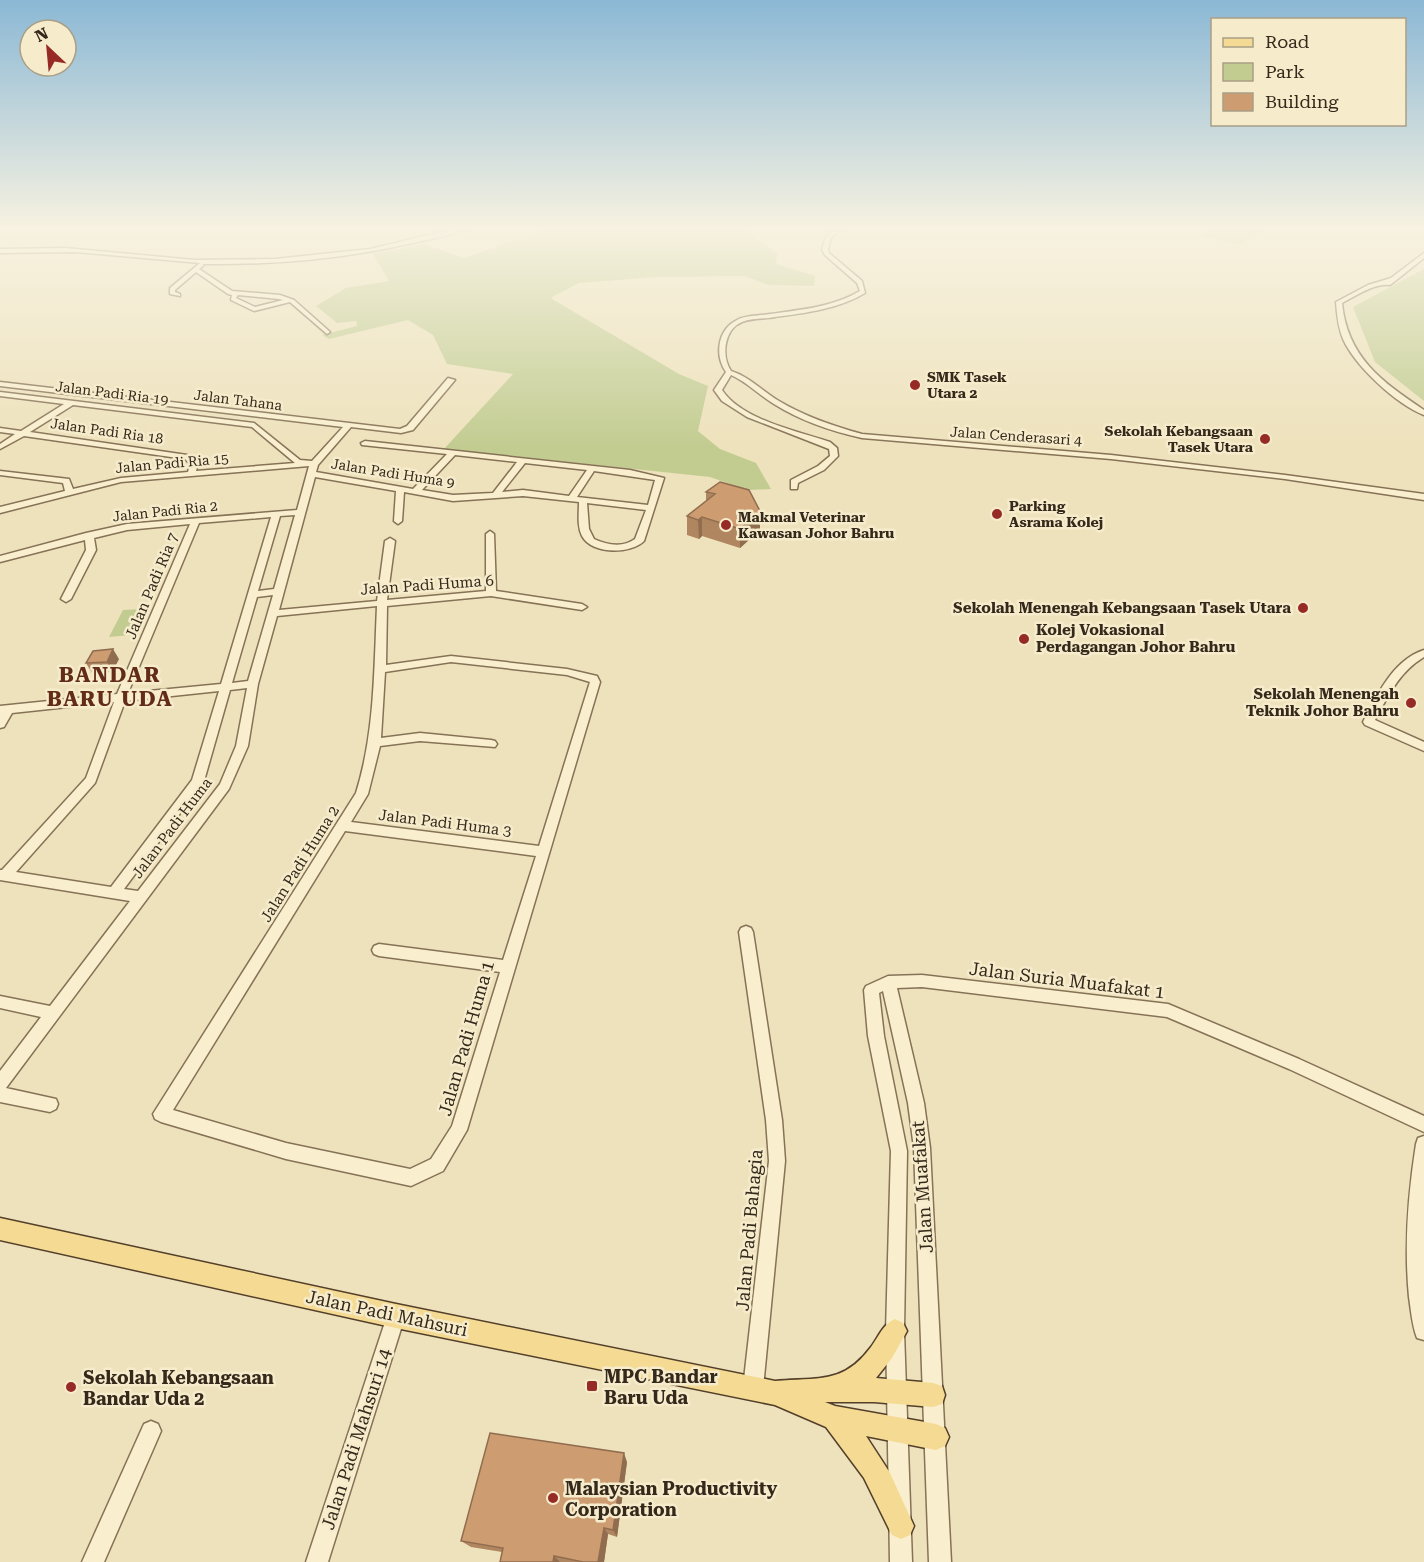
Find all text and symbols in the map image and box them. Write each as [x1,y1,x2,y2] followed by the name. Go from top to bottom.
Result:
[18,18,78,78] north arrow
[1211,18,1406,126] legend
[32,24,51,46] text: N
[1265,31,1310,52] text: Road
[1265,61,1305,82] text: Park
[1265,91,1339,112] text: Building
[927,369,1007,401] place label: SMK Tasek Utara 2
[55,378,170,408] street label: Jalan Padi Ria 19
[908,378,922,392] marker: SMK Tasek Utara 2
[193,387,284,413] street label: Jalan Tahana
[50,415,165,447] street label: Jalan Padi Ria 18
[950,423,1083,449] street label: Jalan Cenderasari 4
[1105,423,1254,455] place label: Sekolah Kebangsaan Tasek Utara
[1258,432,1272,446] marker: Sekolah Kebangsaan Tasek Utara
[115,450,229,476] street label: Jalan Padi Ria 15
[330,455,456,491] street label: Jalan Padi Huma 9
[112,497,219,524] street label: Jalan Padi Ria 2
[1009,498,1103,530] place label: Parking Asrama Kolej
[990,507,1004,521] marker: Parking Asrama Kolej
[738,509,894,541] place label: Makmal Veterinar Kawasan Johor Bahru
[719,518,733,532] marker: Makmal Veterinar Kawasan Johor Bahru
[122,530,182,642] street label: Jalan Padi Ria 7
[360,571,494,599] street label: Jalan Padi Huma 6
[953,599,1291,617] place label: Sekolah Menengah Kebangsaan Tasek Utara
[1296,601,1310,615] marker: Sekolah Menengah Kebangsaan Tasek Utara
[1036,621,1235,656] place label: Kolej Vokasional Perdagangan Johor Bahru
[1017,632,1031,646] marker: Kolej Vokasional Perdagangan Johor Bahru
[47,663,173,711] district label: BANDAR BARU UDA
[1246,685,1399,720] place label: Sekolah Menengah Teknik Johor Bahru
[1404,696,1418,710] marker: Sekolah Menengah Teknik Johor Bahru
[128,774,216,882] street label: Jalan Padi Huma
[257,803,343,925] street label: Jalan Padi Huma 2
[378,806,512,840] street label: Jalan Padi Huma 3
[434,958,498,1118] street label: Jalan Padi Huma 1
[968,958,1166,1002] street label: Jalan Suria Muafakat 1
[907,1120,937,1254] street label: Jalan Muafakat
[731,1148,767,1312] street label: Jalan Padi Bahagia
[304,1286,470,1340] street label: Jalan Padi Mahsuri
[317,1346,395,1532] street label: Jalan Padi Mahsuri 14
[604,1366,718,1408] place label: MPC Bandar Baru Uda
[83,1367,274,1409] place label: Sekolah Kebangsaan Bandar Uda 2
[585,1379,599,1393] marker: MPC Bandar Baru Uda
[64,1380,78,1394] marker: Sekolah Kebangsaan Bandar Uda 2
[565,1478,777,1520] place label: Malaysian Productivity Corporation
[546,1491,560,1505] marker: Malaysian Productivity Corporation

